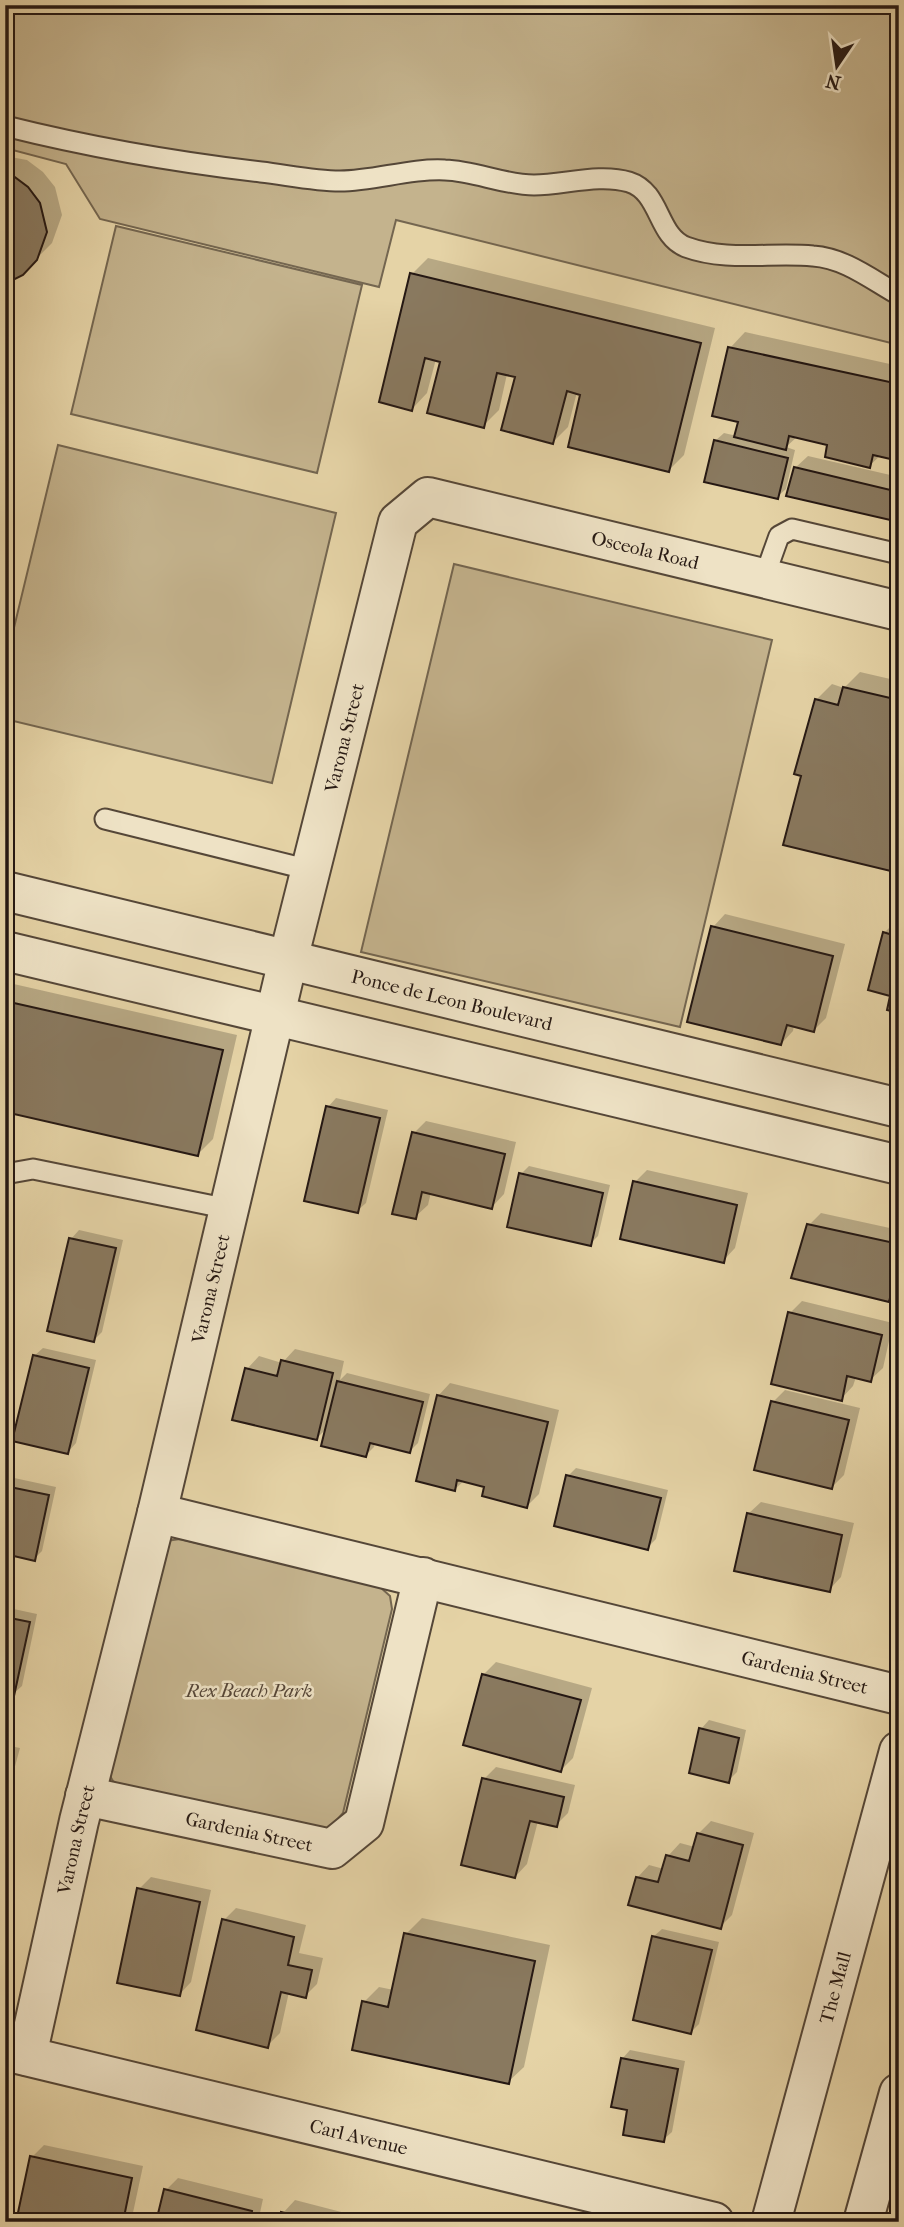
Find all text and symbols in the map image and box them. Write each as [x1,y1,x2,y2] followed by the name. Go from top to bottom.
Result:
[802,32,872,102] north arrow
[823,69,843,94] text: N
[589,527,702,574] street label: Osceola Road
[320,681,369,796] street label: Varona Street
[349,965,555,1036] street label: Ponce de Leon Boulevard
[187,1232,235,1347] street label: Varona Street
[739,1647,870,1699] street label: Gardenia Street
[184,1680,312,1702] park label: Rex Beach Park
[53,1782,100,1897] street label: Varona Street
[183,1808,315,1857] street label: Gardenia Street
[815,1949,856,2026] street label: The Mall
[307,2115,410,2160] street label: Carl Avenue

